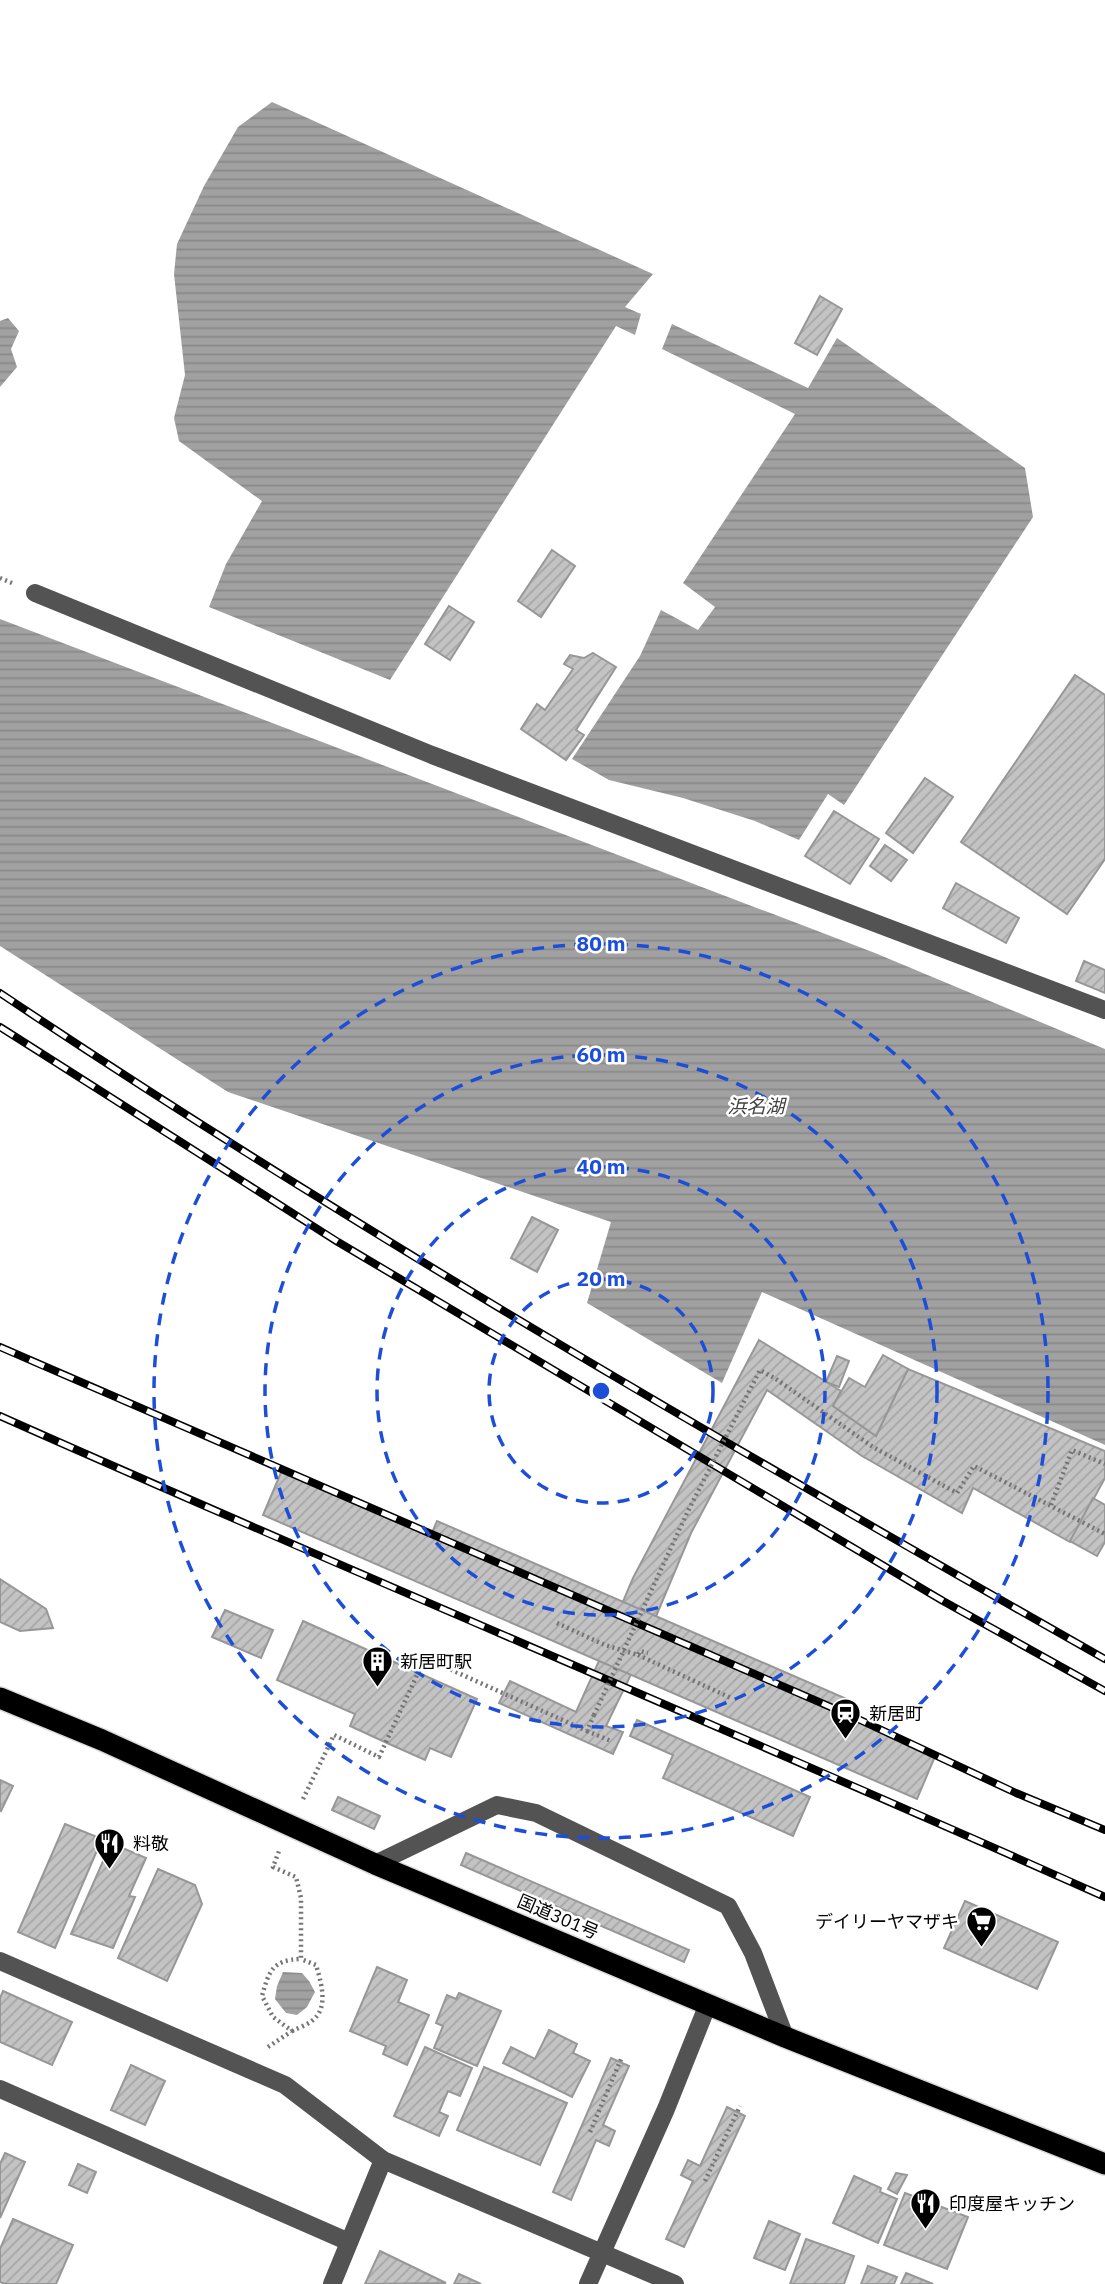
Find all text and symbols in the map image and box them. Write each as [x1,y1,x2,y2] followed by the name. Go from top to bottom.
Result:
[577,929,625,957] text: 80 m
[577,1040,625,1068] text: 60 m
[727,1094,787,1118] water label: 浜名湖
[577,1152,625,1180] text: 40 m
[577,1264,625,1292] text: 20 m
[589,1379,613,1403] centre of rings
[360,1645,394,1689] building icon: 新居町駅
[400,1650,472,1673] place label: 新居町駅
[829,1697,863,1741] station icon: 新居町
[869,1702,923,1725] place label: 新居町
[93,1827,127,1871] restaurant icon: 料敬
[133,1832,169,1855] place label: 料敬
[514,1889,602,1944] street label: 国道301号
[965,1905,999,1949] supermarket icon: デイリーヤマザキ
[815,1910,959,1933] place label: デイリーヤマザキ
[909,2187,943,2231] restaurant icon: 印度屋キッチン
[949,2192,1075,2215] place label: 印度屋キッチン

